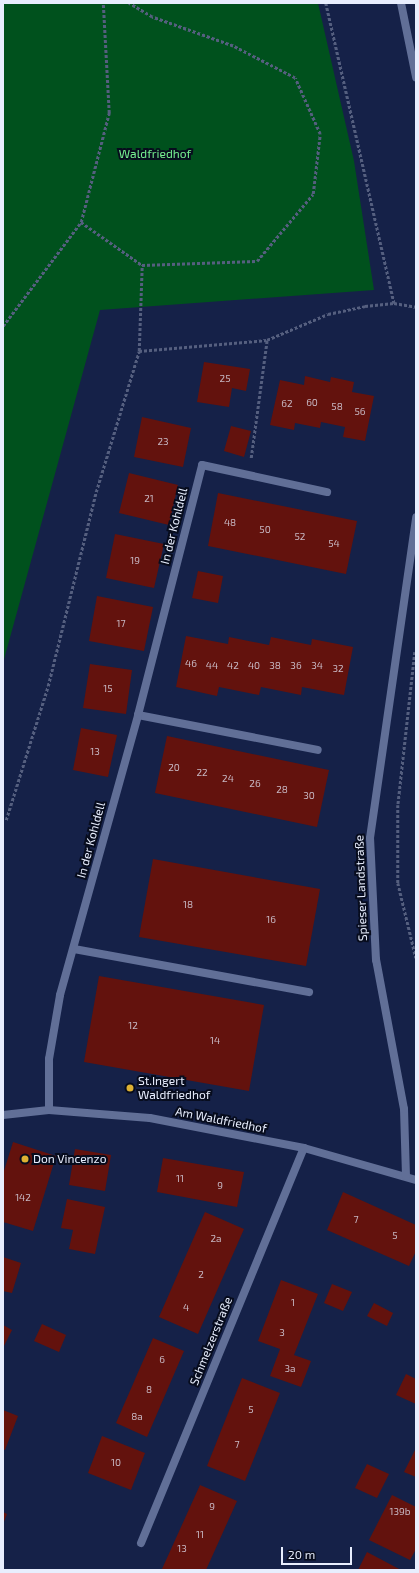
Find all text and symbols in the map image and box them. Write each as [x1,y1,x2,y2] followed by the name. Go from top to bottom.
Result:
[119,147,191,161] park label: Waldfriedhof
[220,373,230,385] house number: 25
[306,397,318,409] house number: 60
[281,398,293,410] house number: 62
[331,401,343,413] house number: 58
[354,406,366,418] house number: 56
[157,436,169,448] house number: 23
[158,486,190,566] street label: In der Kohldell
[144,493,154,505] house number: 21
[224,517,236,529] house number: 48
[259,524,271,536] house number: 50
[295,531,305,543] house number: 52
[328,538,340,550] house number: 54
[130,555,140,567] house number: 19
[116,618,126,630] house number: 17
[185,658,197,670] house number: 46
[206,660,218,672] house number: 44
[227,660,239,672] house number: 42
[248,660,260,672] house number: 40
[269,660,281,672] house number: 38
[290,660,302,672] house number: 36
[311,660,323,672] house number: 34
[332,663,344,675] house number: 32
[103,683,113,695] house number: 15
[90,746,100,758] house number: 13
[168,762,180,774] house number: 20
[196,767,208,779] house number: 22
[222,773,234,785] house number: 24
[249,778,261,790] house number: 26
[276,784,288,796] house number: 28
[303,790,315,802] house number: 30
[74,800,108,880] street label: In der Kohldell
[352,835,370,941] street label: Spieser Landstraße
[183,899,193,911] house number: 18
[266,914,276,926] house number: 16
[128,1020,138,1032] house number: 12
[210,1035,220,1047] house number: 14
[138,1074,210,1102] place label: St.Ingert Waldfriedhof
[125,1083,135,1093] marker: St.Ingert Waldfriedhof
[174,1104,268,1136] street label: Am Waldfriedhof
[33,1152,107,1166] place label: Don Vincenzo
[20,1154,30,1164] marker: Don Vincenzo
[176,1173,184,1185] house number: 11
[217,1180,223,1192] house number: 9
[15,1192,31,1204] house number: 142
[353,1214,359,1226] house number: 7
[392,1230,398,1242] house number: 5
[210,1233,222,1245] house number: 2a
[198,1269,204,1281] house number: 2
[187,1295,235,1387] street label: Schmelzerstraße
[291,1297,295,1309] house number: 1
[183,1302,189,1314] house number: 4
[279,1327,285,1339] house number: 3
[159,1354,165,1366] house number: 6
[284,1363,296,1375] house number: 3a
[146,1384,152,1396] house number: 8
[248,1404,254,1416] house number: 5
[131,1411,143,1423] house number: 8a
[234,1439,240,1451] house number: 7
[111,1457,121,1469] house number: 10
[209,1501,215,1513] house number: 9
[390,1506,410,1518] house number: 139b
[196,1529,204,1541] house number: 11
[283,1539,354,1565] scale bar
[177,1543,187,1555] house number: 13
[288,1547,315,1561] text: 20 m

